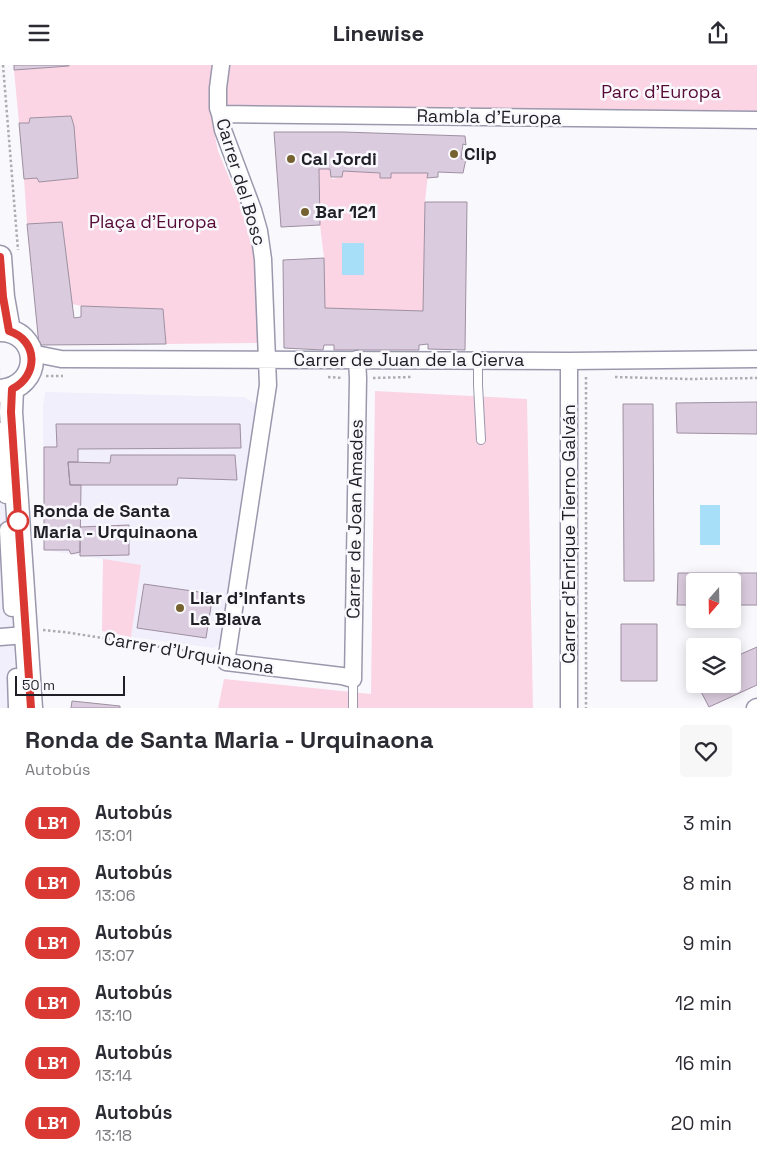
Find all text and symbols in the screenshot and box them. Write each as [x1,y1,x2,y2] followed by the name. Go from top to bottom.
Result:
[25,19,53,47] icon: menu
[333,19,424,47] text: Linewise
[704,19,732,47] icon: share
[601,80,721,103] park label: Parc d'Europa
[416,104,562,129] street label: Rambla d'Europa
[211,115,272,248] street label: Carrer del Bosc
[464,142,497,165] place label: Clip
[301,147,377,170] place label: Cal Jordi
[448,148,460,160] marker: Clip
[285,153,297,165] marker: Cal Jordi
[315,200,376,223] place label: Bar 121
[299,206,311,218] marker: Bar 121
[89,210,217,233] park label: Plaça d'Europa
[294,348,524,371] street label: Carrer de Juan de la Cierva
[557,404,580,664] street label: Carrer d'Enrique Tierno Galván
[341,419,368,619] street label: Carrer de Joan Amades
[33,499,198,543] place label: Ronda de Santa Maria - Urquinaona
[7,510,29,532] marker: Ronda de Santa Maria - Urquinaona
[686,573,741,627] north arrow
[686,573,741,693] map controls
[190,586,306,630] place label: Llar d'Infants La Blava
[174,602,186,614] marker: Llar d'Infants La Blava
[102,626,276,679] street label: Carrer d'Urquinaona
[686,638,741,693] button: layers
[15,673,125,696] scale bar
[22,676,55,694] text: 50 m
[25,724,434,755] text: Ronda de Santa Maria - Urquinaona
[680,725,732,777] button: heart
[25,759,90,780] text: Autobús
[95,800,172,825] text: Autobús
[38,811,67,834] text: LB1
[683,811,732,836] text: 3 min
[95,825,132,846] text: 13:01
[95,860,172,885] text: Autobús
[38,871,67,894] text: LB1
[683,871,732,896] text: 8 min
[95,885,135,906] text: 13:06
[95,920,172,945] text: Autobús
[38,931,67,954] text: LB1
[683,931,732,956] text: 9 min
[95,945,134,966] text: 13:07
[95,980,172,1005] text: Autobús
[38,991,67,1014] text: LB1
[675,991,732,1016] text: 12 min
[95,1005,132,1026] text: 13:10
[95,1040,172,1065] text: Autobús
[38,1051,67,1074] text: LB1
[675,1051,732,1076] text: 16 min
[95,1065,132,1086] text: 13:14
[95,1100,172,1125] text: Autobús
[38,1111,67,1134] text: LB1
[671,1111,732,1136] text: 20 min
[95,1125,132,1146] text: 13:18

